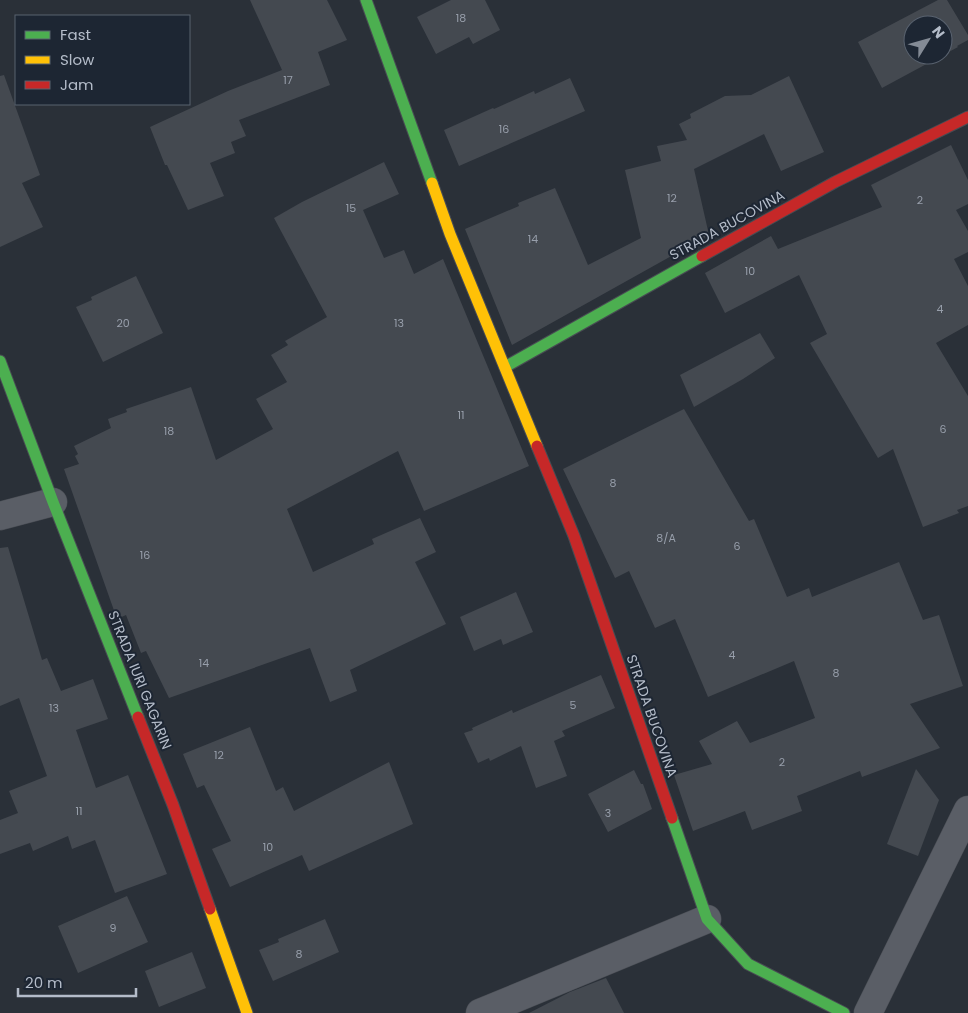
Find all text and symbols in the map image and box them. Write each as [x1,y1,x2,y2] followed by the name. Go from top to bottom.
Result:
[456,10,466,26] house number: 18
[15,15,190,105] legend
[903,15,953,65] north arrow
[927,22,950,42] text: N
[60,24,91,45] text: Fast
[60,49,95,70] text: Slow
[283,72,293,88] house number: 17
[60,74,94,95] text: Jam
[499,121,509,137] house number: 16
[666,185,788,265] street label: STRADA BUCOVINA
[667,190,677,206] house number: 12
[917,192,923,208] house number: 2
[346,200,356,216] house number: 15
[528,231,538,247] house number: 14
[745,263,755,279] house number: 10
[937,301,944,317] house number: 4
[116,315,130,331] house number: 20
[394,315,404,331] house number: 13
[457,407,465,423] house number: 11
[940,421,947,437] house number: 6
[164,423,174,439] house number: 18
[610,475,617,491] house number: 8
[656,530,676,546] house number: 8/A
[734,538,741,554] house number: 6
[140,547,150,563] house number: 16
[103,608,177,752] street label: STRADA IURI GAGARIN
[729,647,736,663] house number: 4
[622,652,682,780] street label: STRADA BUCOVINA
[199,655,209,671] house number: 14
[833,665,840,681] house number: 8
[570,697,577,713] house number: 5
[49,700,59,716] house number: 13
[214,747,224,763] house number: 12
[779,754,785,770] house number: 2
[75,803,83,819] house number: 11
[605,805,611,821] house number: 3
[263,839,273,855] house number: 10
[110,920,117,936] house number: 9
[296,946,303,962] house number: 8
[18,966,135,998] scale bar
[25,972,63,993] text: 20 m

